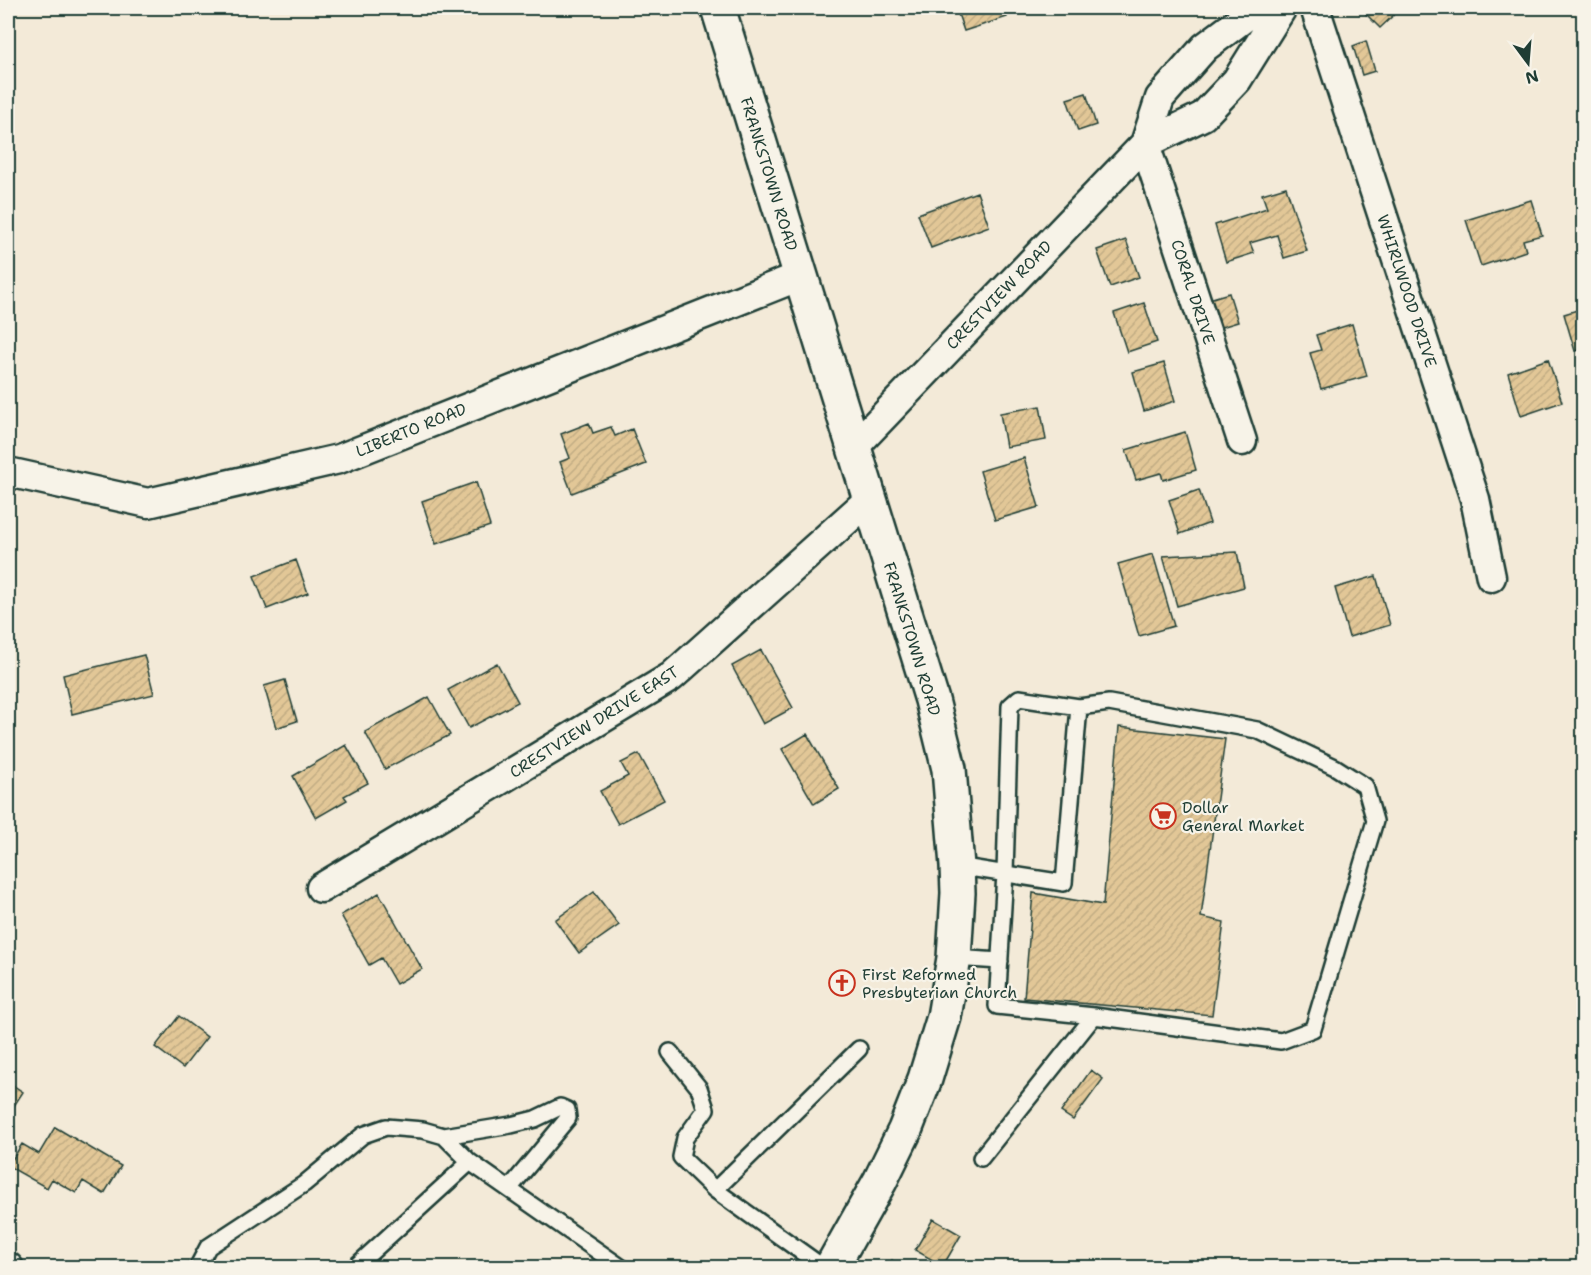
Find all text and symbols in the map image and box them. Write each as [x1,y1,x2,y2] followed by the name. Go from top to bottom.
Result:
[1498,33,1558,93] north arrow
[1523,65,1541,89] text: N
[736,95,802,253] street label: FRANKSTOWN ROAD
[1372,212,1442,370] street label: WHIRLWOOD DRIVE
[942,236,1056,354] street label: CRESTVIEW ROAD
[1166,237,1220,347] street label: CORAL DRIVE
[352,398,470,462] street label: LIBERTO ROAD
[879,560,945,718] street label: FRANKSTOWN ROAD
[505,661,683,783] street label: CRESTVIEW DRIVE EAST
[1182,797,1305,836] place label: Dollar General Market
[1148,801,1178,831] supermarket icon: Dollar General Market
[862,964,1017,1003] place label: First Reformed Presbyterian Church
[827,968,857,998] church icon: First Reformed Presbyterian Church

